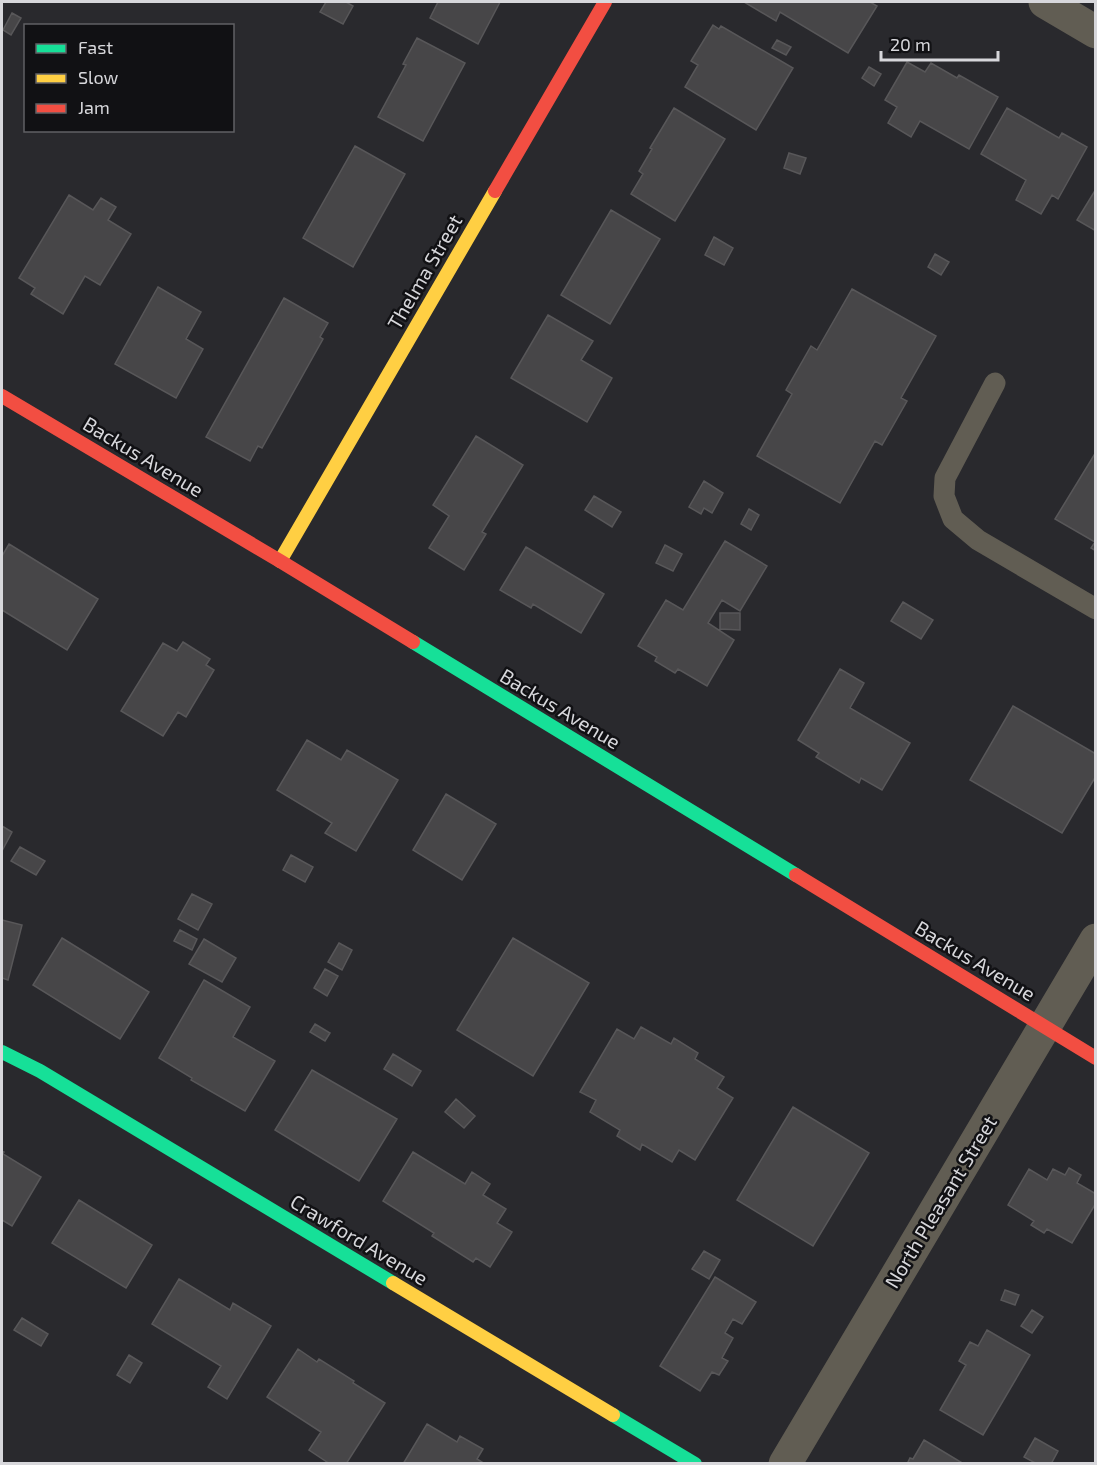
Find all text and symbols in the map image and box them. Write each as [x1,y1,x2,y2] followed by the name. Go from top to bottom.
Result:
[24,24,234,132] legend
[881,24,998,62] scale bar
[890,33,931,55] text: 20 m
[78,36,113,58] text: Fast
[78,66,119,88] text: Slow
[78,96,110,118] text: Jam
[382,210,467,333] street label: Thelma Street
[79,411,208,501] street label: Backus Avenue
[496,663,625,753] street label: Backus Avenue
[911,915,1040,1005] street label: Backus Avenue
[879,1111,1001,1292] street label: North Pleasant Street
[286,1189,433,1290] street label: Crawford Avenue

